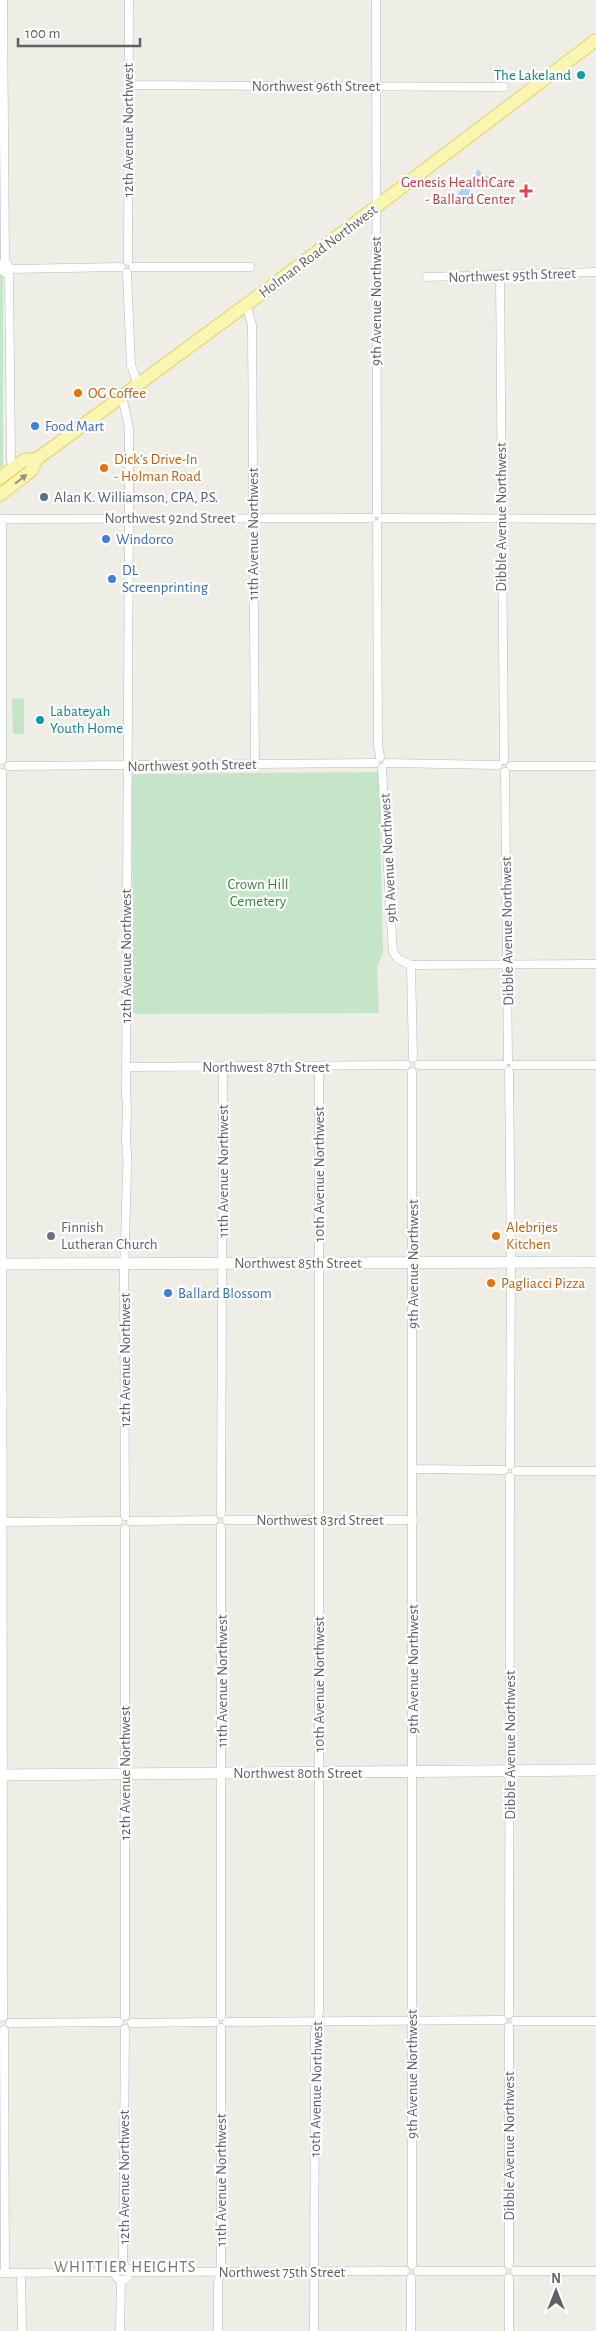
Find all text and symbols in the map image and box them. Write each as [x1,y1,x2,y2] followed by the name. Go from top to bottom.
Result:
[18,15,140,47] scale bar
[25,26,60,41] text: 100 m
[121,62,136,197] street label: 12th Avenue Northwest
[494,68,571,83] place label: The Lakeland
[575,69,587,81] marker: The Lakeland
[252,79,380,94] street label: Northwest 96th Street
[401,175,515,207] place label: Genesis HealthCare - Ballard Center
[519,184,533,198] marker: Genesis HealthCare - Ballard Center
[256,202,380,301] street label: Holman Road Northwest
[369,236,384,366] street label: 9th Avenue Northwest
[448,266,576,285] street label: Northwest 95th Street
[88,386,146,401] place label: OG Coffee
[72,387,84,399] marker: OG Coffee
[45,419,104,434] place label: Food Mart
[29,420,41,432] marker: Food Mart
[494,442,509,592] street label: Dibble Avenue Northwest
[114,452,201,484] place label: Dick's Drive-In - Holman Road
[98,462,110,474] marker: Dick's Drive-In - Holman Road
[246,467,261,601] street label: 11th Avenue Northwest
[14,474,28,484] one-way arrow
[54,490,218,505] place label: Alan K. Williamson, CPA, P.S.
[38,491,50,503] marker: Alan K. Williamson, CPA, P.S.
[104,511,236,526] street label: Northwest 92nd Street
[116,532,174,547] place label: Windorco
[100,533,112,545] marker: Windorco
[122,563,209,595] place label: DL Screenprinting
[106,573,118,585] marker: DL Screenprinting
[50,704,123,736] place label: Labateyah Youth Home
[34,714,46,726] marker: Labateyah Youth Home
[127,757,257,774] street label: Northwest 90th Street
[378,793,399,923] street label: 9th Avenue Northwest
[499,856,516,1006] street label: Dibble Avenue Northwest
[227,877,289,909] park label: Crown Hill Cemetery
[119,888,134,1023] street label: 12th Avenue Northwest
[202,1060,330,1075] street label: Northwest 87th Street
[216,1104,231,1238] street label: 11th Avenue Northwest
[312,1106,327,1242] street label: 10th Avenue Northwest
[406,1199,421,1329] street label: 9th Avenue Northwest
[61,1220,158,1252] place label: Finnish Lutheran Church
[506,1220,558,1252] place label: Alebrijes Kitchen
[45,1230,57,1242] marker: Finnish Lutheran Church
[490,1230,502,1242] marker: Alebrijes Kitchen
[234,1256,362,1271] street label: Northwest 85th Street
[501,1276,585,1291] place label: Pagliacci Pizza
[485,1277,497,1289] marker: Pagliacci Pizza
[178,1286,272,1301] place label: Ballard Blossom
[162,1287,174,1299] marker: Ballard Blossom
[118,1292,133,1427] street label: 12th Avenue Northwest
[256,1513,384,1528] street label: Northwest 83rd Street
[406,1604,421,1734] street label: 9th Avenue Northwest
[215,1614,230,1748] street label: 11th Avenue Northwest
[312,1616,327,1752] street label: 10th Avenue Northwest
[503,1670,518,1820] street label: Dibble Avenue Northwest
[118,1705,133,1840] street label: 12th Avenue Northwest
[233,1766,363,1781] street label: Northwest 80th Street
[405,2009,420,2139] street label: 9th Avenue Northwest
[308,2021,325,2157] street label: 10th Avenue Northwest
[502,2071,517,2221] street label: Dibble Avenue Northwest
[117,2109,132,2244] street label: 12th Avenue Northwest
[214,2113,229,2247] street label: 11th Avenue Northwest
[54,2259,196,2275] district label: WHITTIER HEIGHTS
[219,2265,346,2280] street label: Northwest 75th Street
[531,2266,581,2316] north arrow
[551,2272,561,2286] text: N

